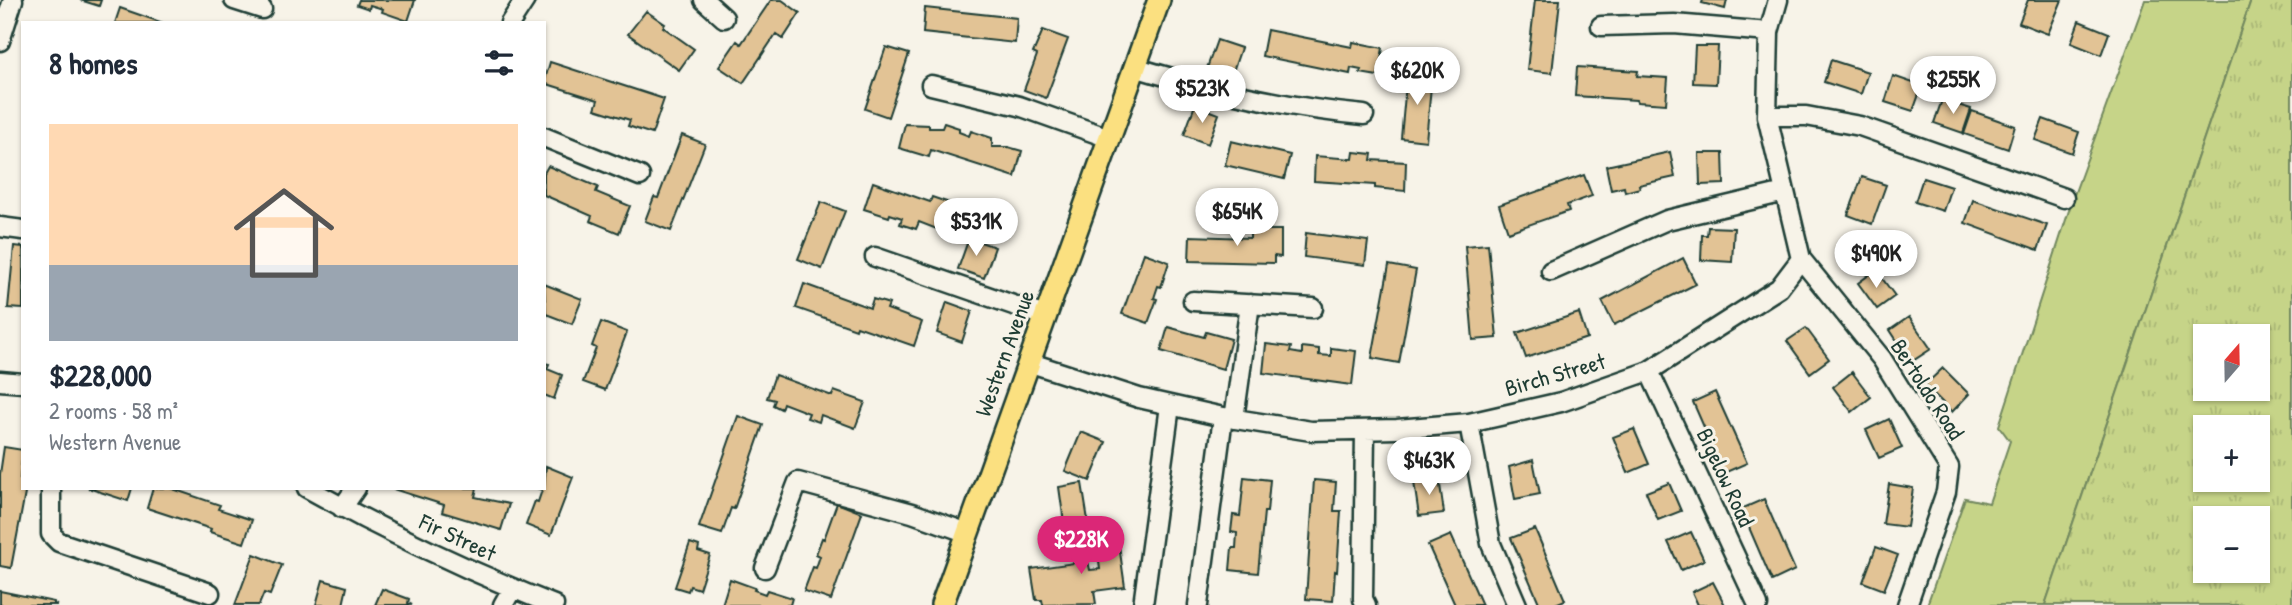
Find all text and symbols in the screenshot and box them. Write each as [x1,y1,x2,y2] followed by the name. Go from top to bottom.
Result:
[49,43,137,83] text: 8 homes
[480,44,518,82] icon: filters
[1368,48,1466,107] pin: $620K
[1390,54,1444,85] text: $620K
[1904,57,2002,116] pin: $255K
[1926,63,1980,94] text: $255K
[1153,66,1251,125] pin: $523K
[1175,72,1229,103] text: $523K
[221,170,347,296] icon: home
[1188,188,1286,248] pin: $654K
[1211,195,1263,226] text: $654K
[927,198,1025,258] pin: $531K
[950,205,1002,236] text: $531K
[1827,230,1925,290] pin: $490K
[1850,237,1902,268] text: $490K
[967,286,1041,420] street label: Western Avenue
[2193,324,2270,401] north arrow
[2193,324,2270,583] map controls
[1884,333,1972,445] street label: Bertoldo Road
[1501,345,1610,403] street label: Birch Street
[49,355,152,395] text: $228,000
[49,395,178,426] text: 2 rooms · 58 m²
[2193,415,2270,492] button: +
[1690,423,1762,531] street label: Bigelow Road
[49,426,181,457] text: Western Avenue
[1380,438,1478,497] pin: $463K
[1403,444,1455,475] text: $463K
[414,505,502,569] street label: Fir Street
[2193,506,2270,583] button: −
[1032,516,1130,576] pin: $228K
[1053,523,1109,554] text: $228K

